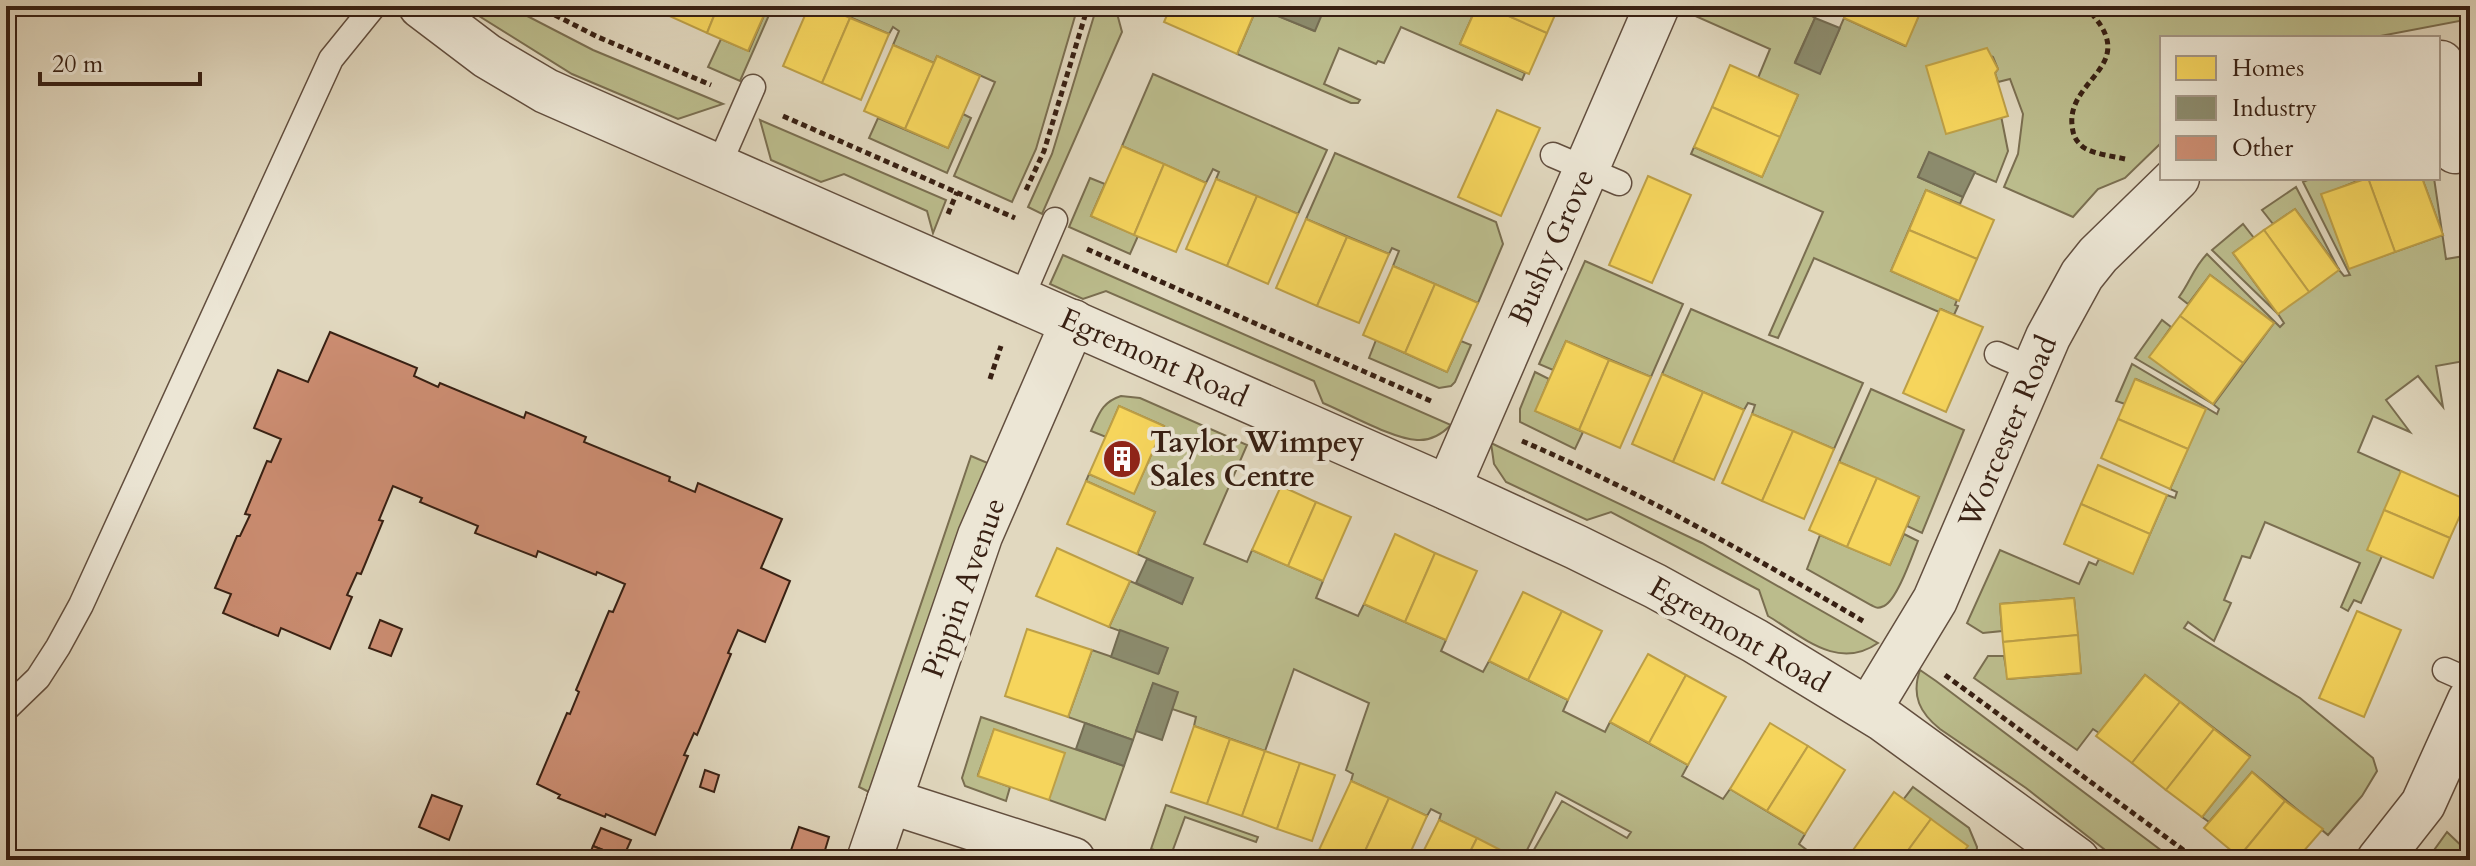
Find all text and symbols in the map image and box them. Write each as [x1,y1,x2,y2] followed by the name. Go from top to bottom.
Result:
[40,36,200,86] scale bar
[2160,36,2440,180] legend
[52,48,104,81] text: 20 m
[2232,52,2304,85] text: Homes
[2232,92,2317,125] text: Industry
[2232,132,2293,165] text: Other
[1499,162,1605,332] street label: Bushy Grove
[1053,298,1255,418] street label: Egremont Road
[1949,329,2067,536] street label: Worcester Road
[1150,422,1364,497] place label: Taylor Wimpey Sales Centre
[1101,438,1143,480] building icon: Taylor Wimpey Sales Centre
[912,492,1016,684] street label: Pippin Avenue
[1641,567,1837,703] street label: Egremont Road

